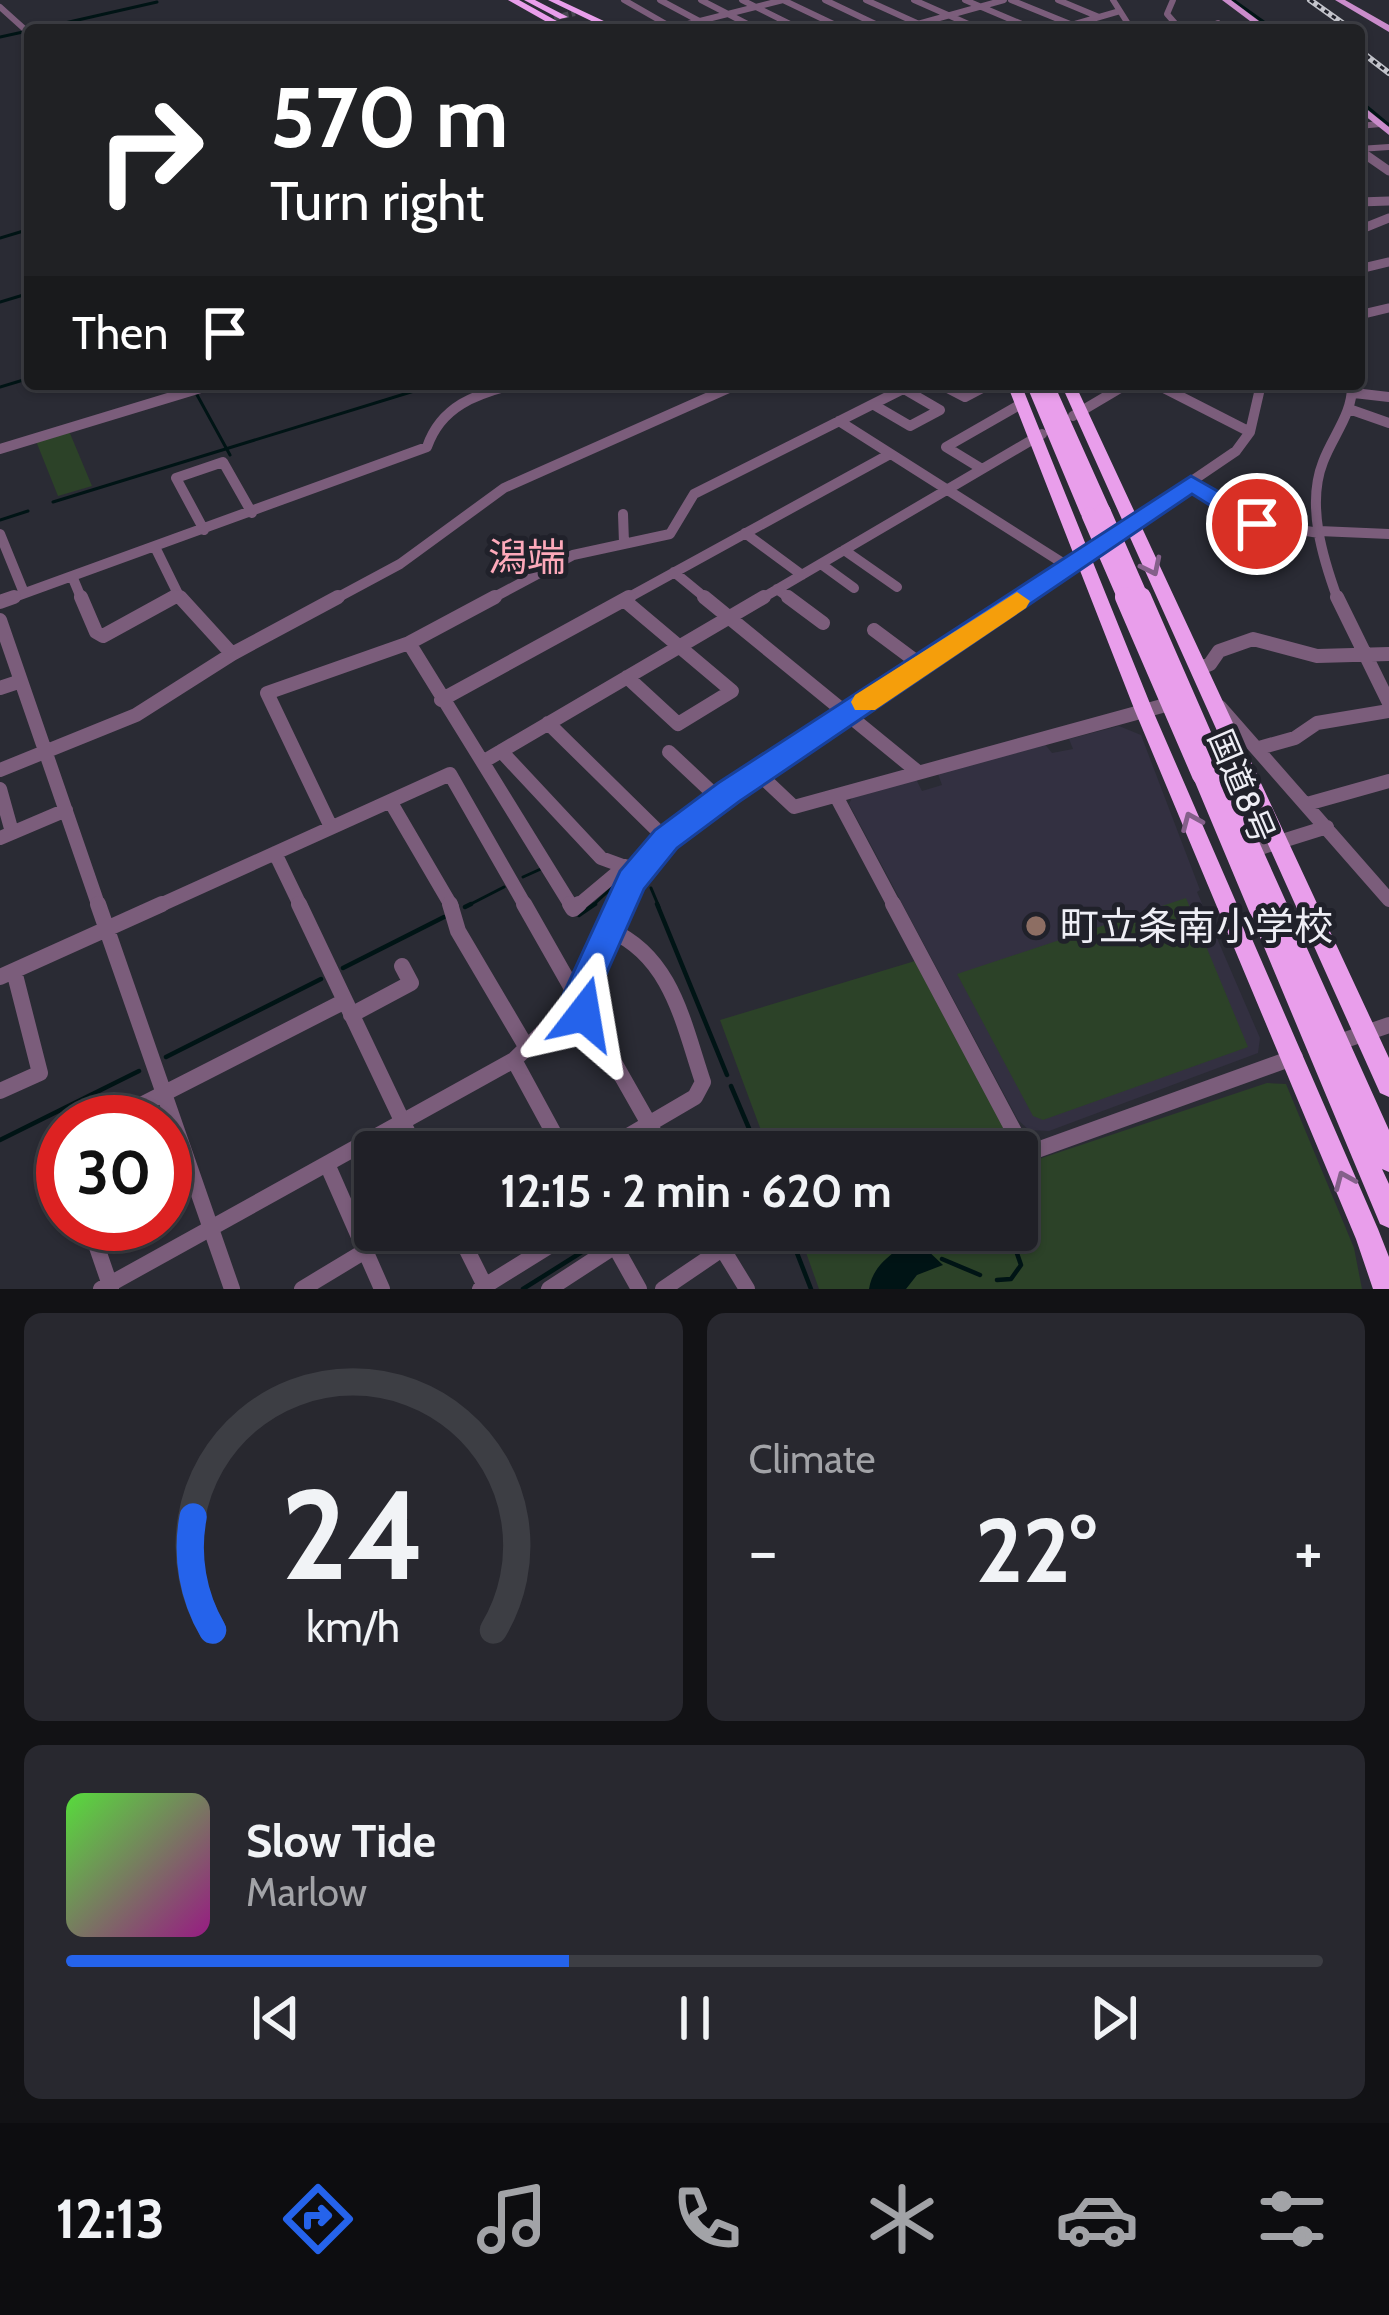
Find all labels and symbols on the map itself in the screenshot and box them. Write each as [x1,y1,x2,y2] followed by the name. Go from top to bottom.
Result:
[1206,473,1308,575] pin
[488,533,566,581] district label: 潟端
[1138,555,1161,576] one-way arrow
[1200,723,1284,849] street label: 国道8号
[1182,812,1206,834] one-way arrow
[1060,902,1333,950] place label: 町立条南小学校
[1023,913,1049,939] marker: 町立条南小学校
[521,951,647,1077] position arrow
[36,1095,192,1251] speed limit sign: 30
[1335,1171,1359,1192] one-way arrow

